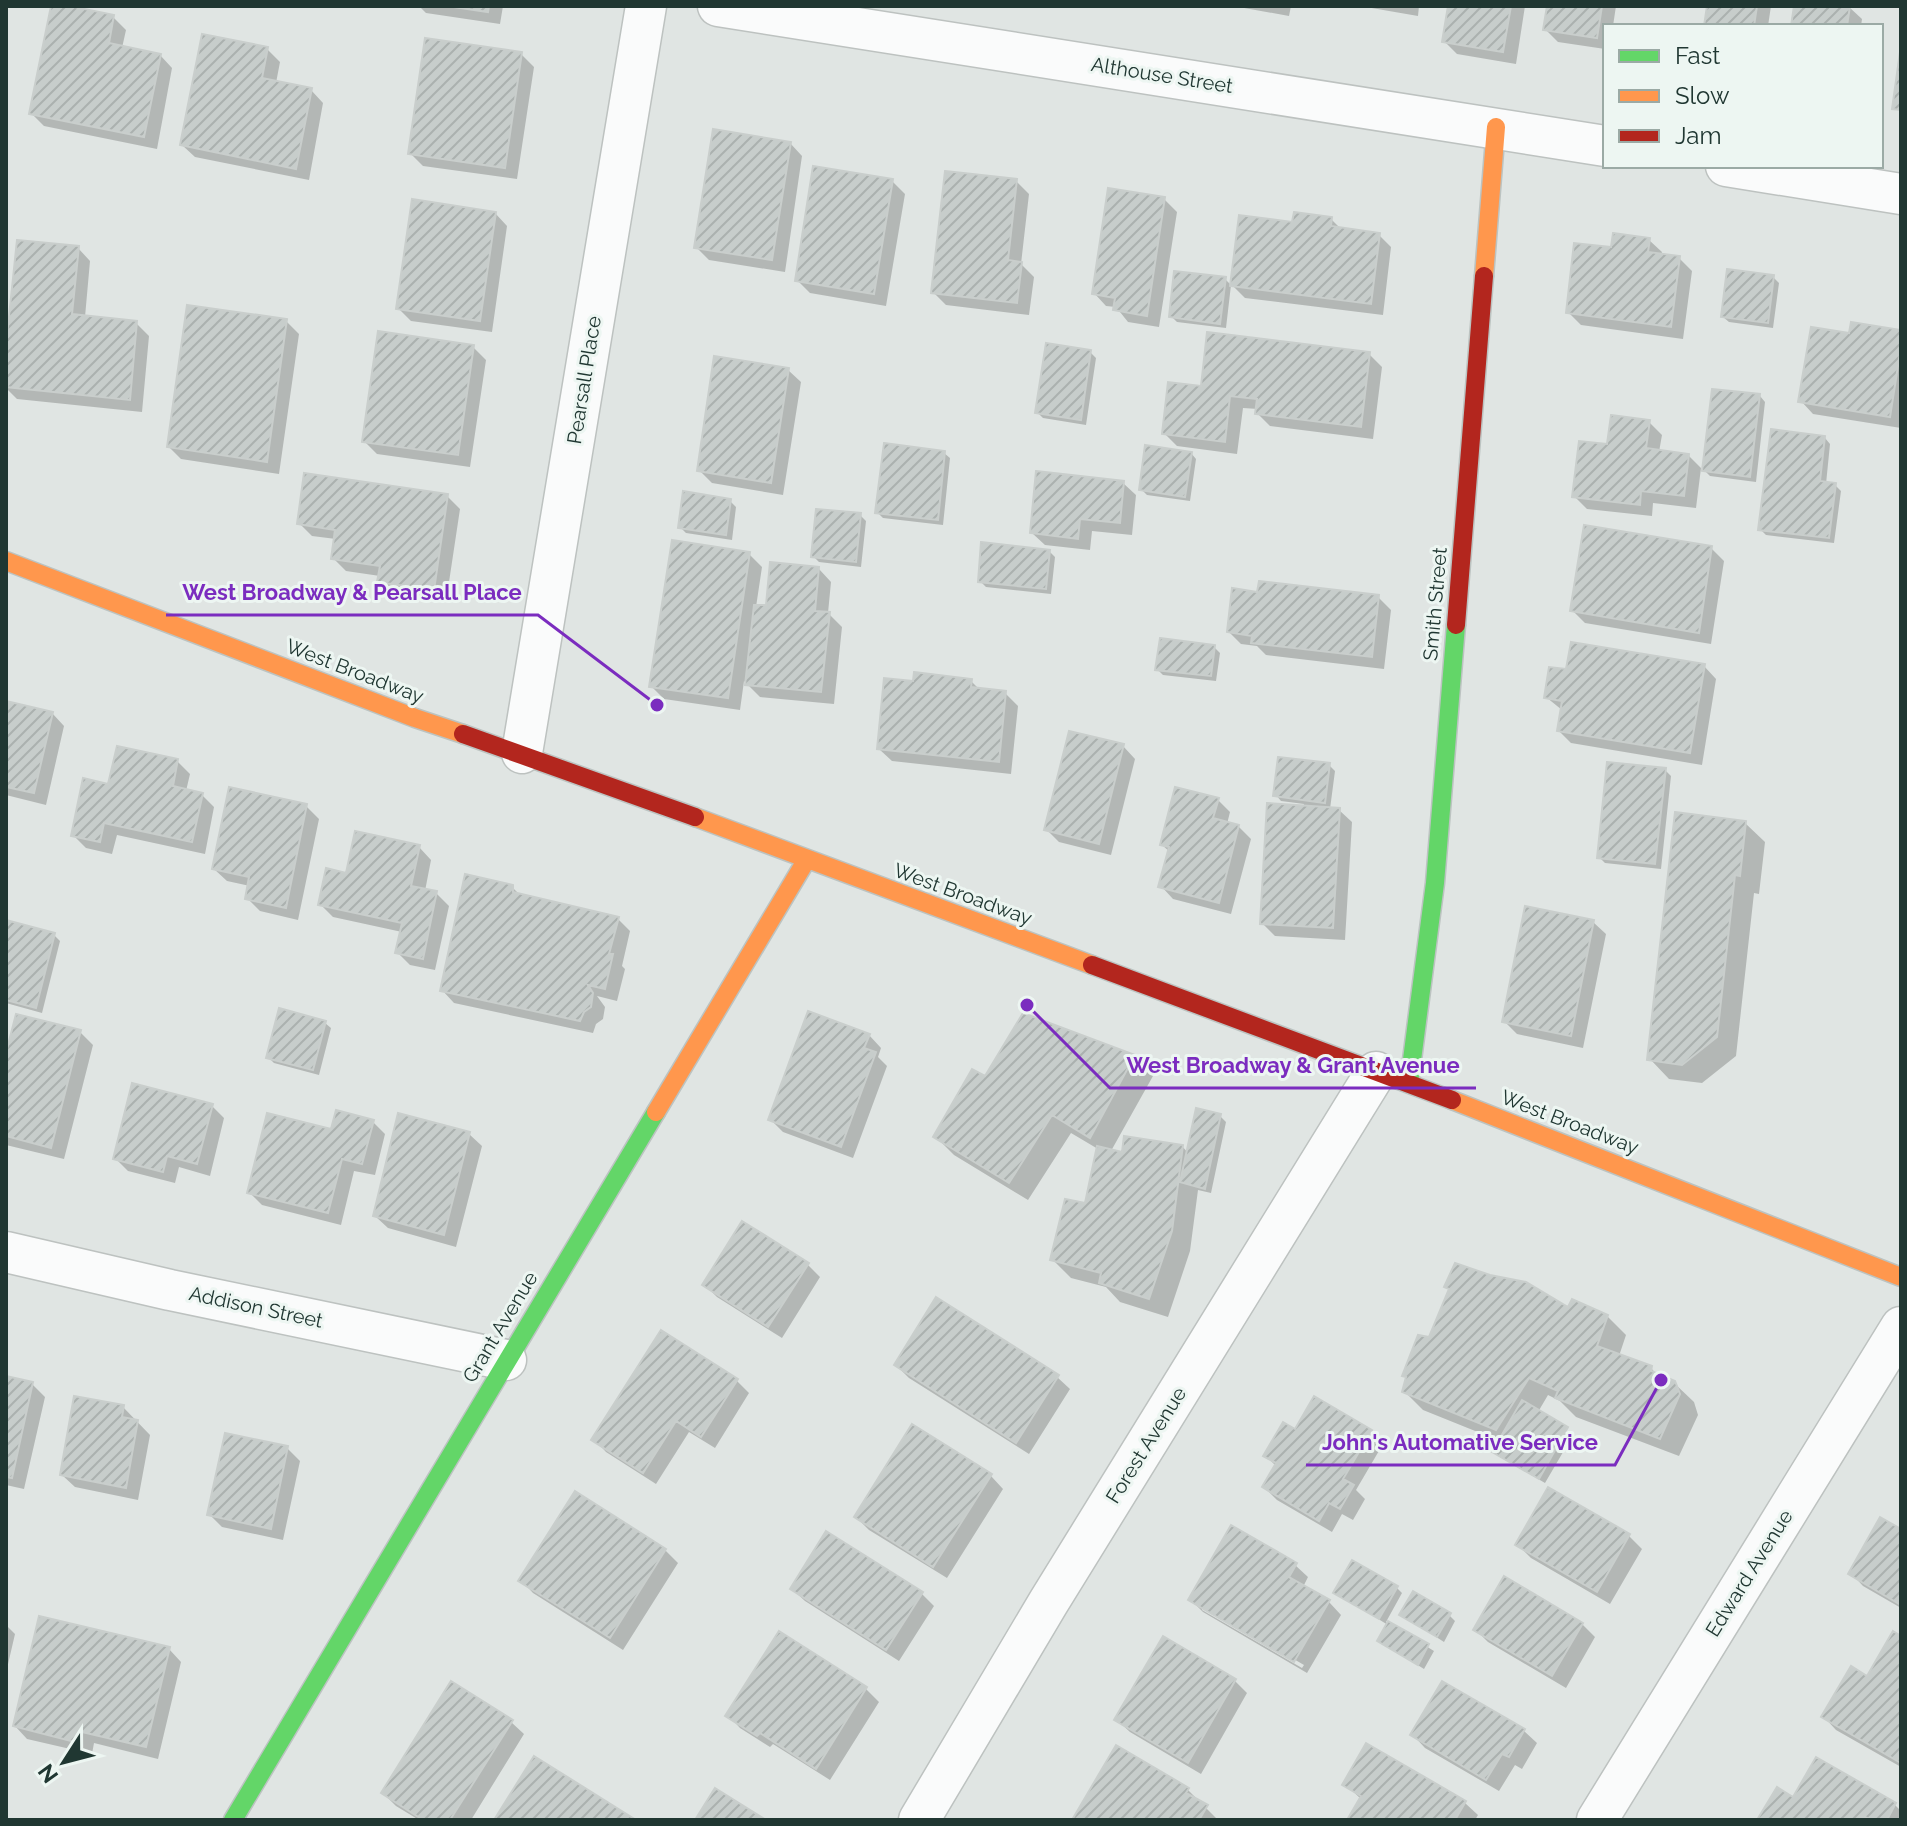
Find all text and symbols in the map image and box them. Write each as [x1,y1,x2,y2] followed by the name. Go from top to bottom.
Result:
[1603,24,1883,168] legend
[1675,41,1720,70] text: Fast
[1089,52,1235,98] street label: Althouse Street
[1675,81,1730,110] text: Slow
[1675,121,1721,150] text: Jam
[562,314,606,446] street label: Pearsall Place
[1418,546,1452,662] street label: Smith Street
[166,569,538,615] callout: West Broadway & Pearsall Place
[182,579,522,605] text: West Broadway & Pearsall Place
[283,634,427,708] street label: West Broadway
[891,858,1036,930] street label: West Broadway
[1110,1042,1476,1088] callout: West Broadway & Grant Avenue
[1126,1052,1460,1078] text: West Broadway & Grant Avenue
[1498,1085,1642,1159] street label: West Broadway
[457,1267,543,1387] street label: Grant Avenue
[187,1281,325,1333] street label: Addison Street
[1101,1382,1191,1508] street label: Forest Avenue
[1306,1419,1615,1465] callout: John's Automative Service
[1322,1429,1598,1455] text: John's Automative Service
[1700,1505,1798,1641] street label: Edward Avenue
[24,1722,104,1802] north arrow
[32,1759,63,1788] text: N

